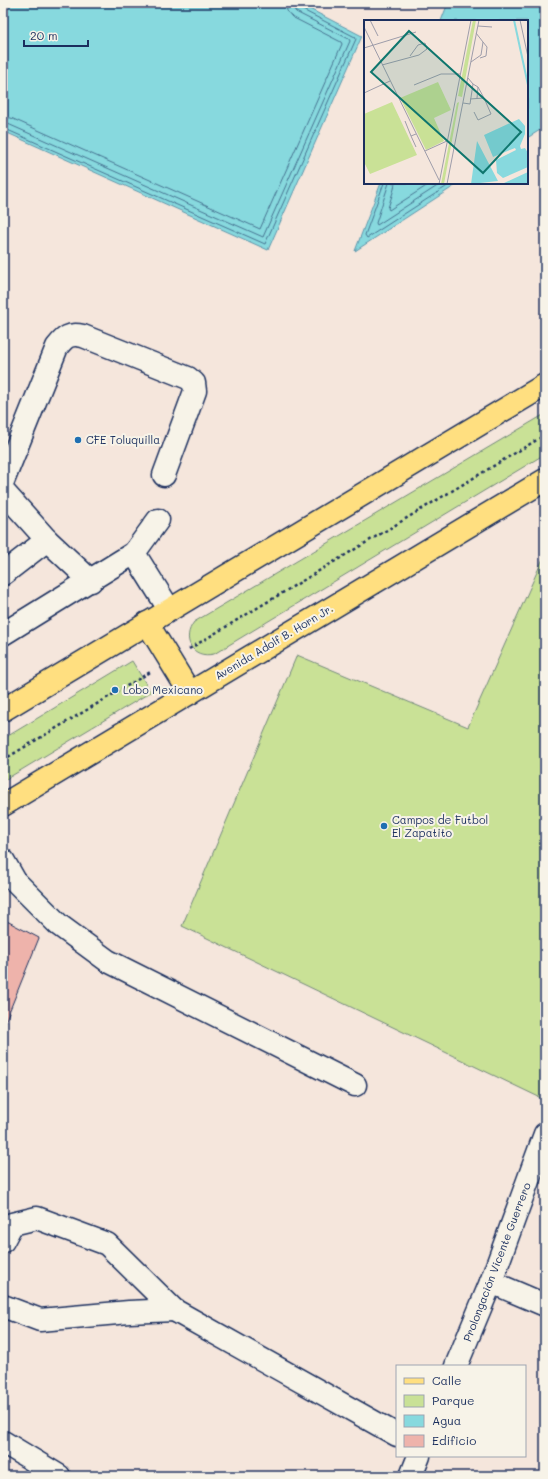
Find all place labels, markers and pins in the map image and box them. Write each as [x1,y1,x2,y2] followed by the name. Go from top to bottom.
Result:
[86,432,160,447] place label: CFE Toluquilla
[73,435,83,445] marker: CFE Toluquilla
[123,682,203,697] place label: Lobo Mexicano
[110,685,120,695] marker: Lobo Mexicano
[392,812,488,840] place label: Campos de Futbol El Zapatito
[379,821,389,831] marker: Campos de Futbol El Zapatito

